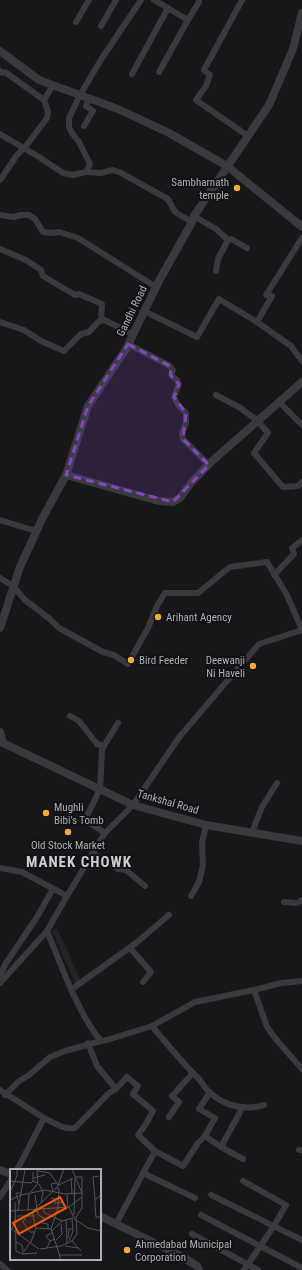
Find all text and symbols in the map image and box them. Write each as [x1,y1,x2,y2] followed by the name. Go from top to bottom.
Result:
[171,176,229,202] place label: Sambharnath temple
[232,183,242,193] marker: Sambharnath temple
[114,283,150,339] street label: Gandhi Road
[166,611,232,624] place label: Arihant Agency
[153,612,163,622] marker: Arihant Agency
[139,654,189,667] place label: Bird Feeder
[206,654,245,680] place label: Deewanji Ni Haveli
[126,655,136,665] marker: Bird Feeder
[248,661,258,671] marker: Deewanji Ni Haveli
[136,787,200,817] street label: Tankshal Road
[54,801,104,827] place label: Mughli Bibi's Tomb
[41,808,51,818] marker: Mughli Bibi's Tomb
[63,827,73,837] marker: Old Stock Market
[31,839,105,852] place label: Old Stock Market
[26,853,132,871] district label: MANEK CHOWK
[10,1169,101,1260] inset map
[135,1238,232,1264] place label: Ahmedabad Municipal Corporation
[122,1245,132,1255] marker: Ahmedabad Municipal Corporation

